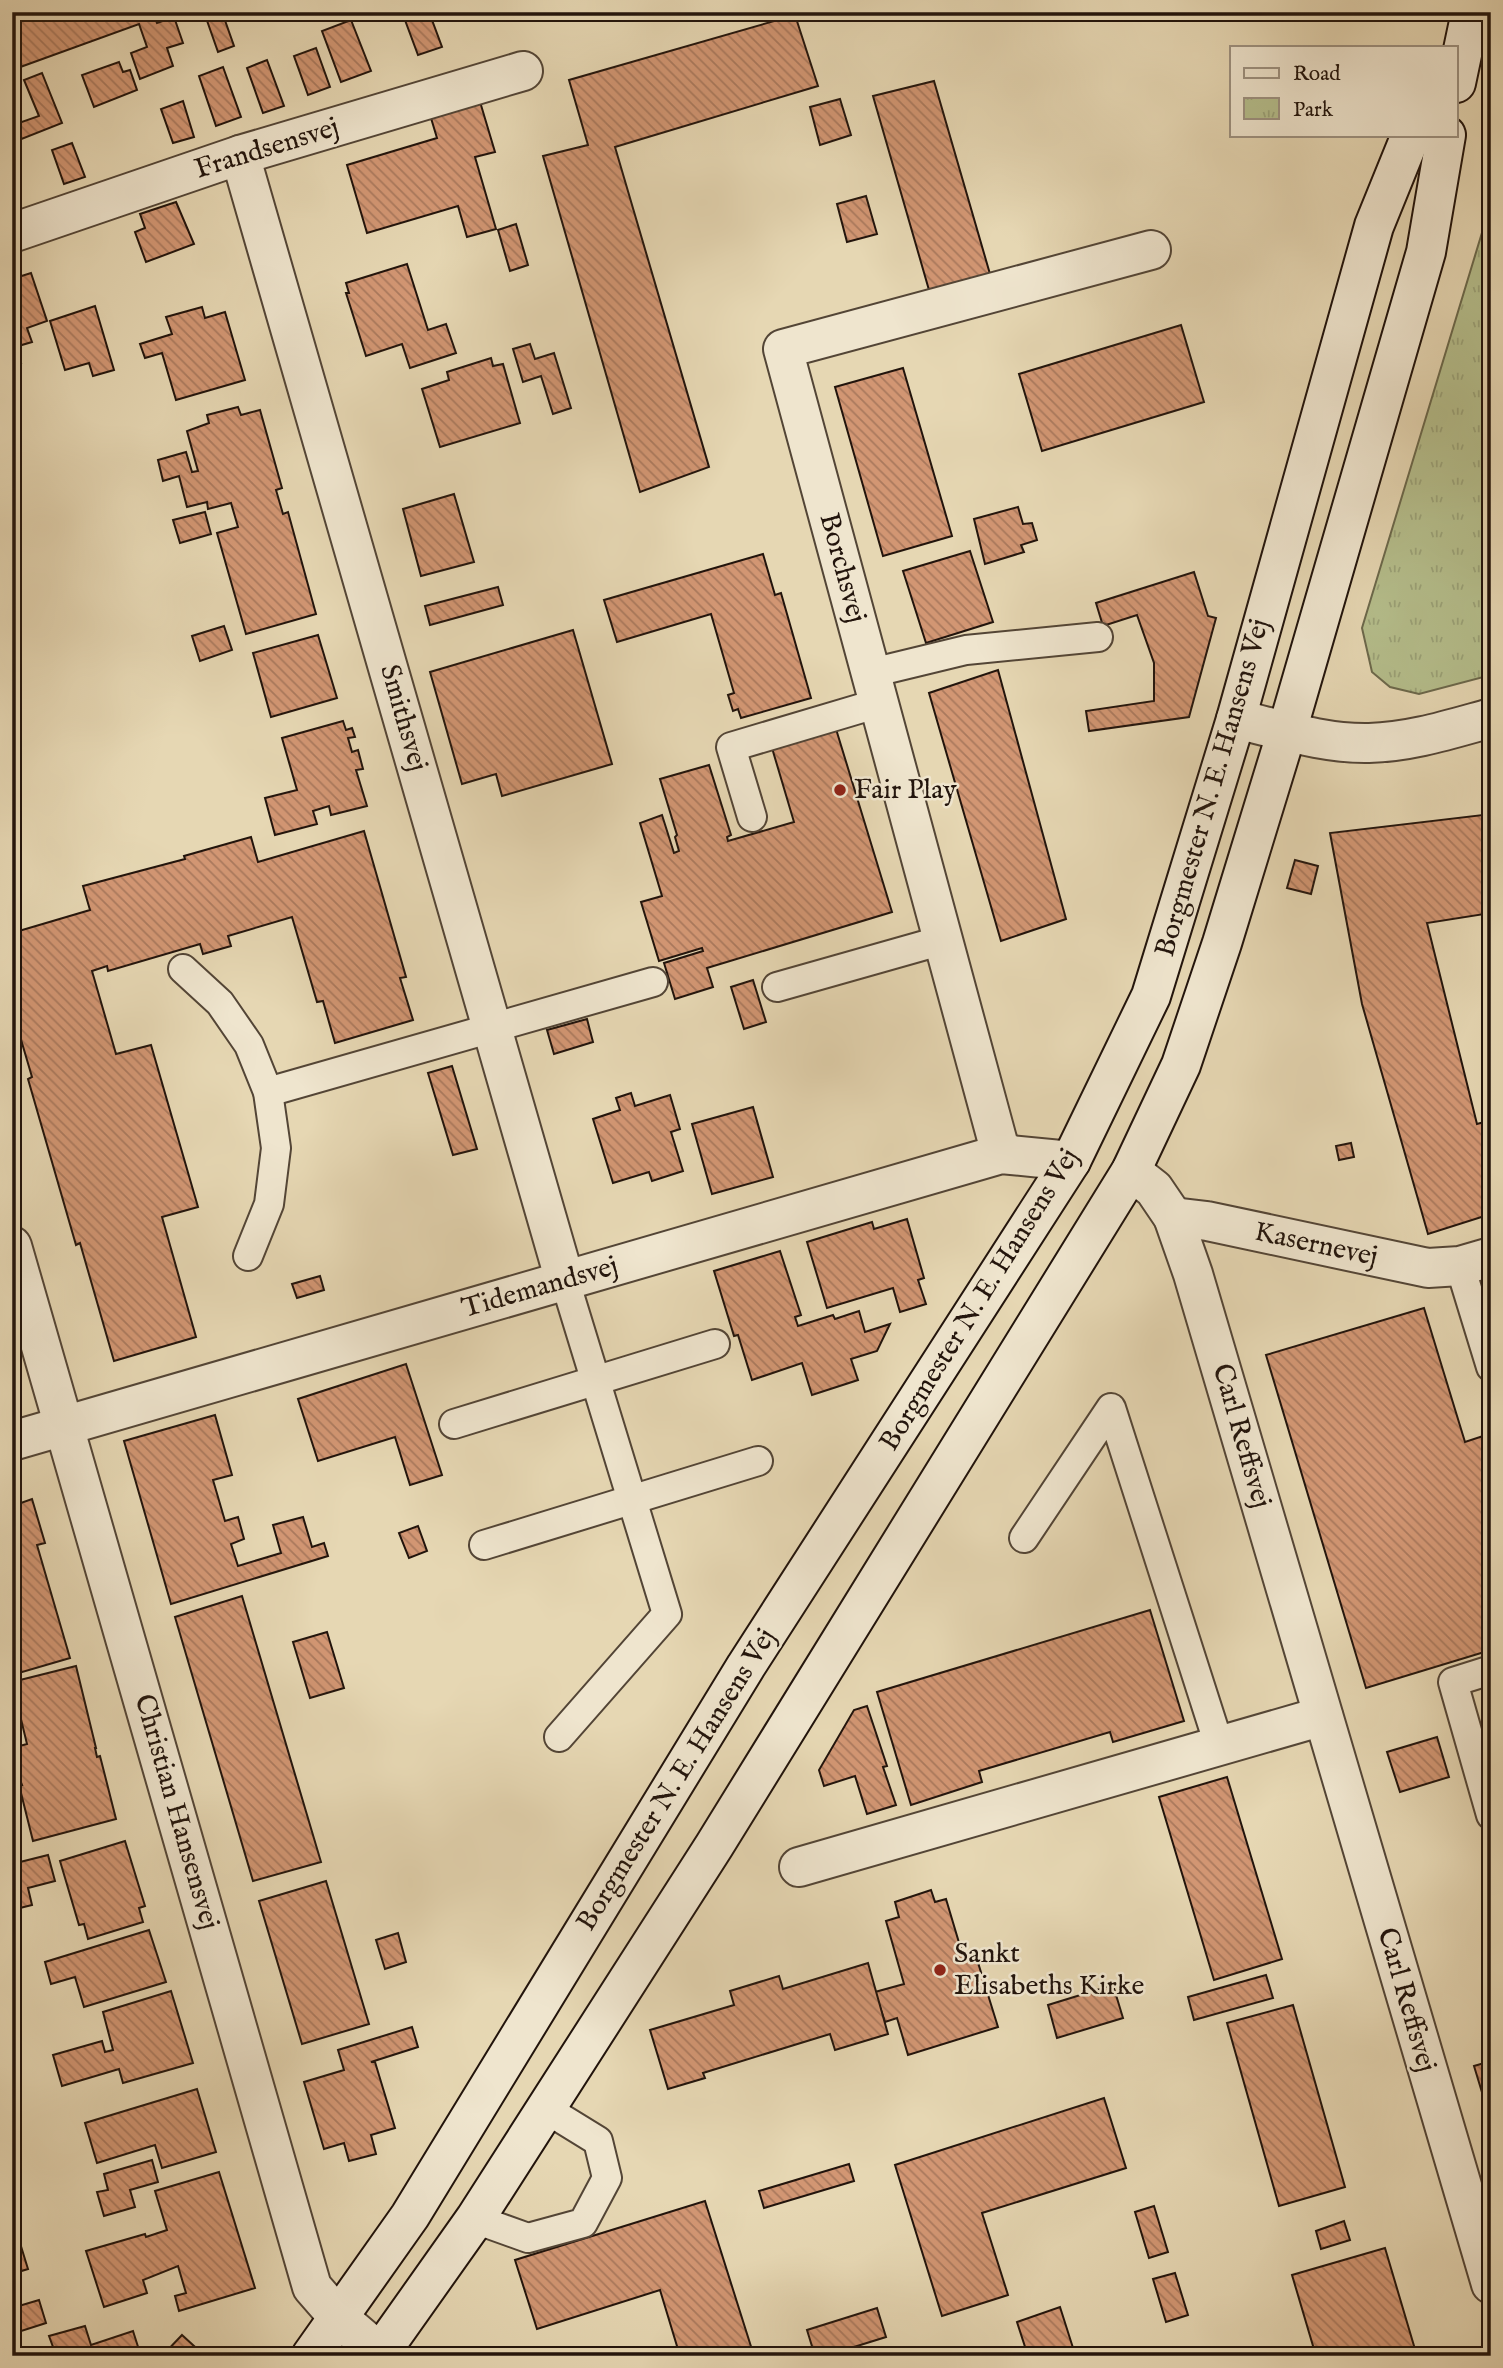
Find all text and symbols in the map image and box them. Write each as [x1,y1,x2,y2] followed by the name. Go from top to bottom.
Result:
[1230,46,1458,136] legend
[1293,61,1341,88] text: Road
[1293,97,1334,124] text: Park
[191,111,343,187] street label: Frandsensvej
[811,509,873,627] street label: Borchsvej
[1148,615,1278,961] street label: Borgmester N. E. Hansens Vej
[371,661,435,775] street label: Smithsvej
[854,773,957,808] place label: Fair Play
[832,782,848,798] marker: Fair Play
[872,1142,1088,1458] street label: Borgmester N. E. Hansens Vej
[1251,1215,1381,1275] street label: Kasernevej
[458,1249,622,1327] street label: Tidemandsvej
[1204,1360,1278,1512] street label: Carl Reffsvej
[569,1622,785,1938] street label: Borgmester N. E. Hansens Vej
[126,1690,226,1934] street label: Christian Hansensvej
[1369,1924,1443,2076] street label: Carl Reffsvej
[954,1937,1145,2004] place label: Sankt Elisabeths Kirke
[932,1962,948,1978] marker: Sankt Elisabeths Kirke

